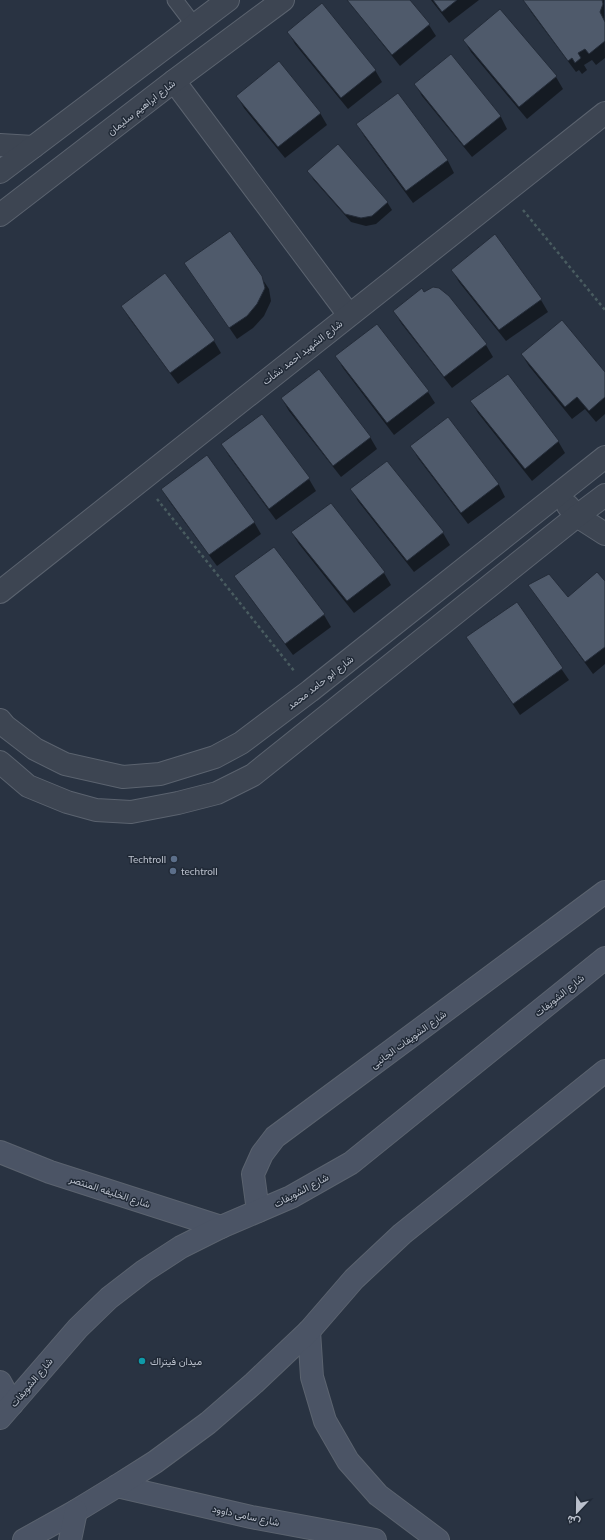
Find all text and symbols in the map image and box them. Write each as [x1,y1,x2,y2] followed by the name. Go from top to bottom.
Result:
[105,77,178,138] street label: شارع ابراهيم سليمان
[260,317,345,388] street label: شارع الشهيد احمد نشأت
[285,652,356,712] street label: شارع ابو حامد محمد
[128,853,166,865] place label: Techtroll
[169,854,179,864] marker: Techtroll
[181,865,218,877] place label: techtroll
[168,866,178,876] marker: techtroll
[532,971,587,1019] street label: شارع الشويفات
[368,1007,449,1071] street label: شارع الشويفات الجانبى
[272,1171,331,1210] street label: شارع الشويفات
[67,1172,152,1211] street label: شارع الخليفه المنتصر
[7,1355,56,1410] street label: شارع الشويفات
[150,1355,202,1368] place label: ميدان فيتراك
[137,1356,147,1366] marker: ميدان فيتراك
[557,1492,597,1532] north arrow
[211,1502,281,1529] street label: شارع سامى داوود
[565,1512,582,1530] text: ش

